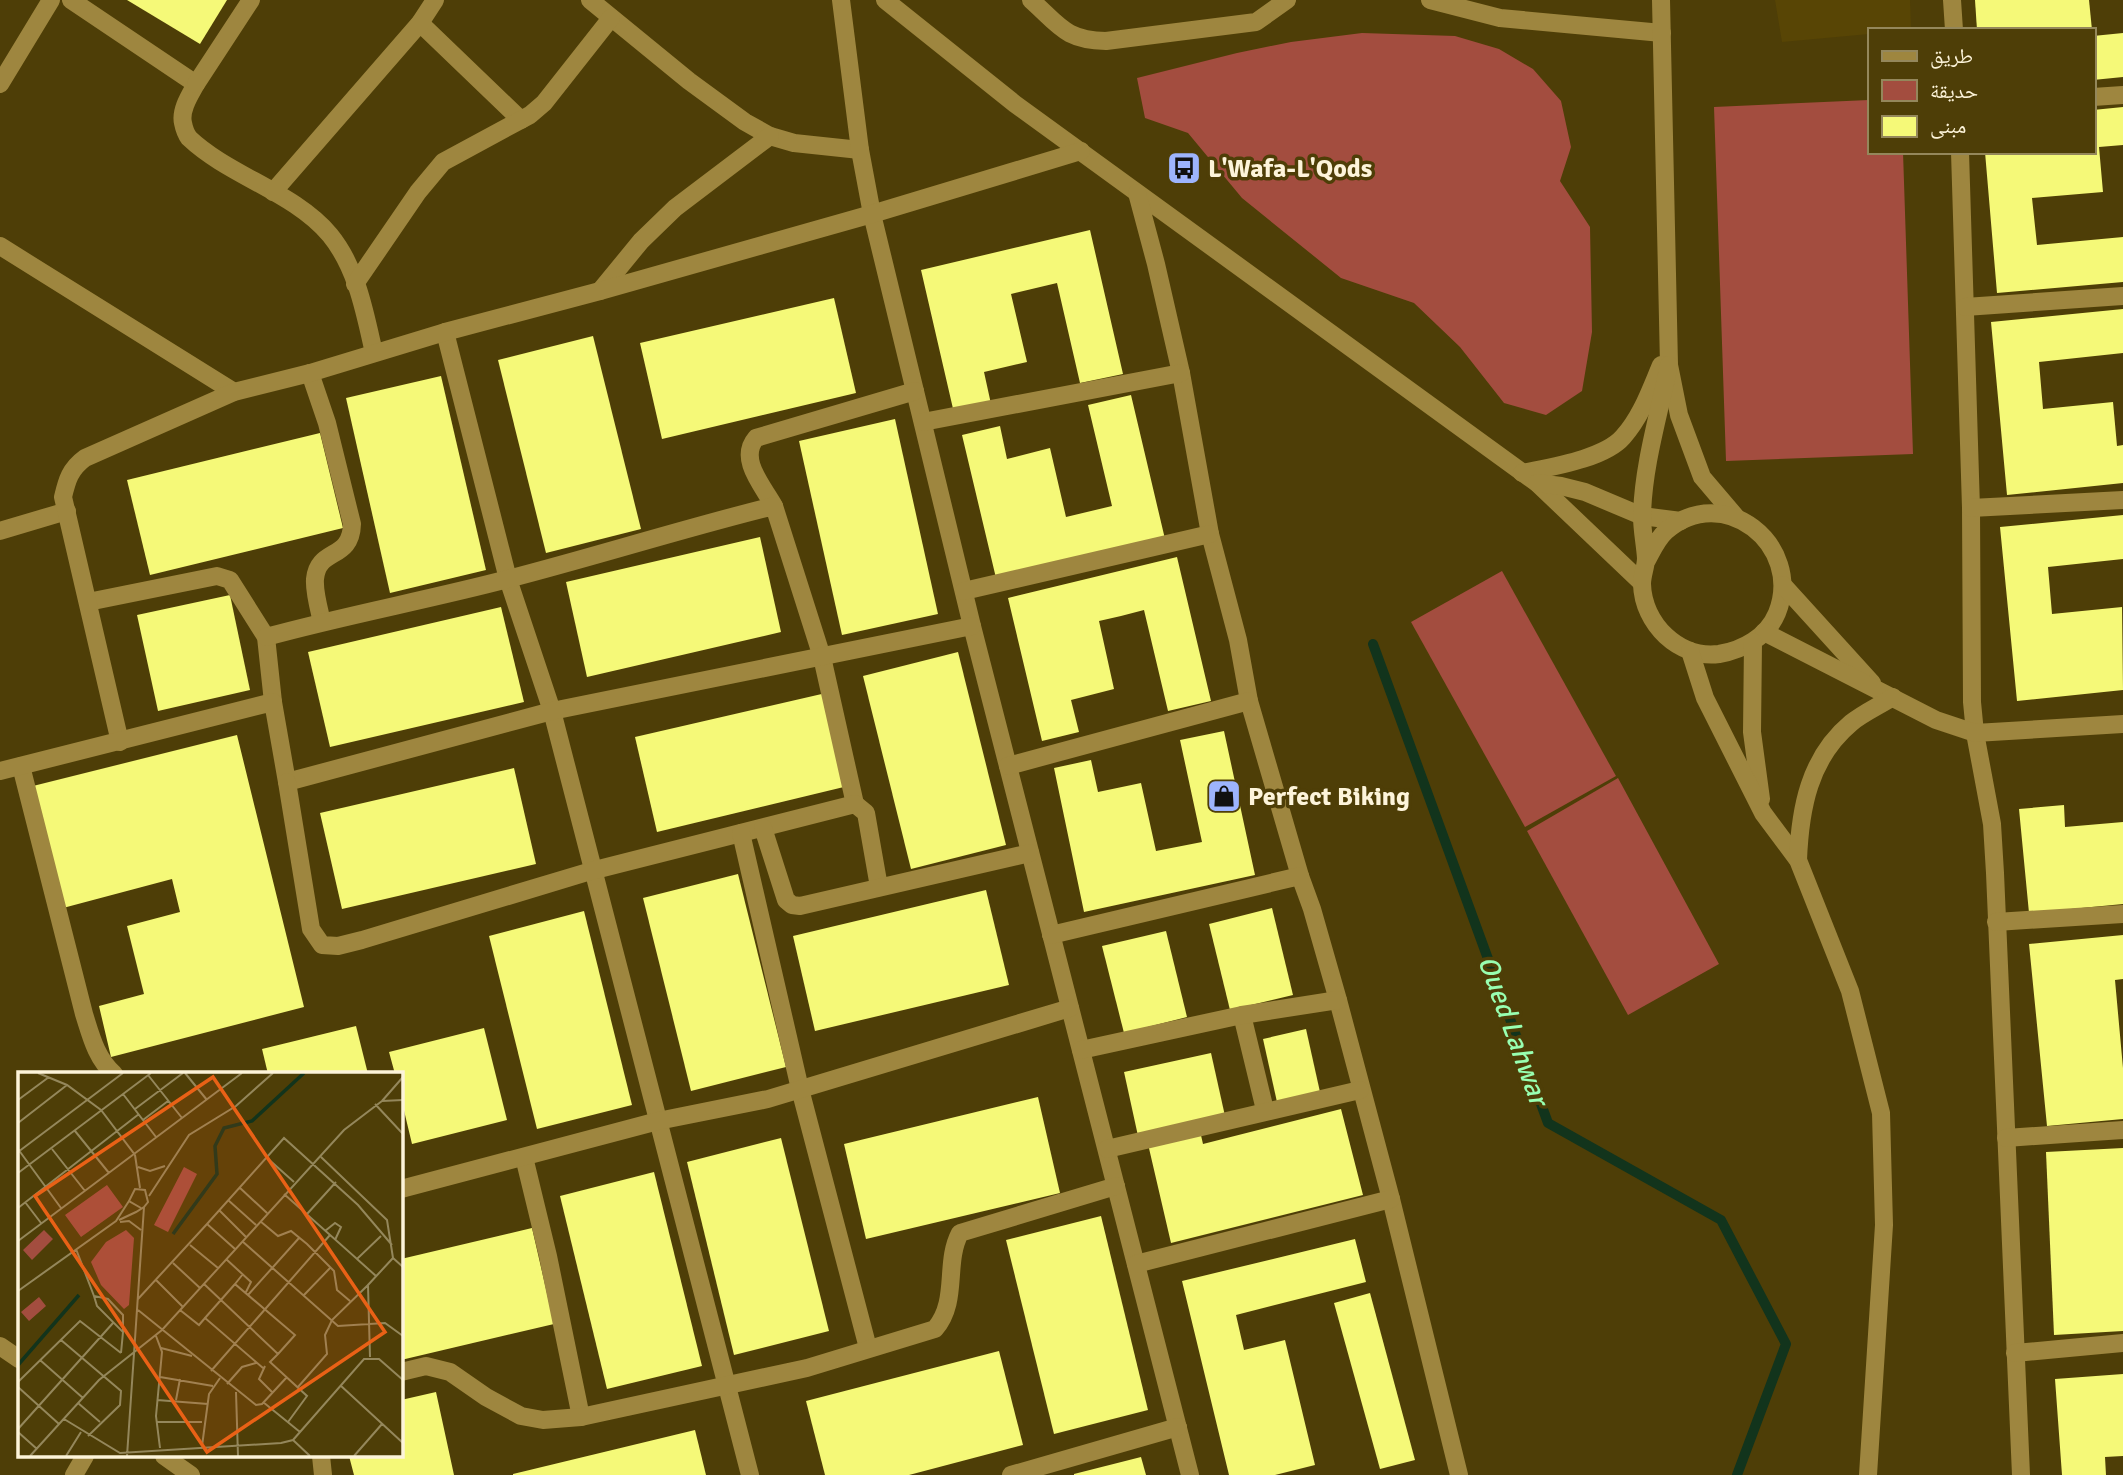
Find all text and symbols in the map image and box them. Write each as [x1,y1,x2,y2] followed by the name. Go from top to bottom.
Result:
[1868,28,2095,154] legend
[1930,43,1973,69] text: طريق
[1930,78,1978,104] text: حديقة
[1930,113,1966,139] text: مبنى
[1165,149,1203,187] bus stop icon: L'Wafa-L'Qods
[1208,153,1372,185] place label: L'Wafa-L'Qods
[1205,777,1243,815] shop icon: Perfect Biking
[1248,781,1410,813] place label: Perfect Biking
[1470,951,1557,1113] water label: Oued Lahwar
[18,1072,402,1458] inset map

